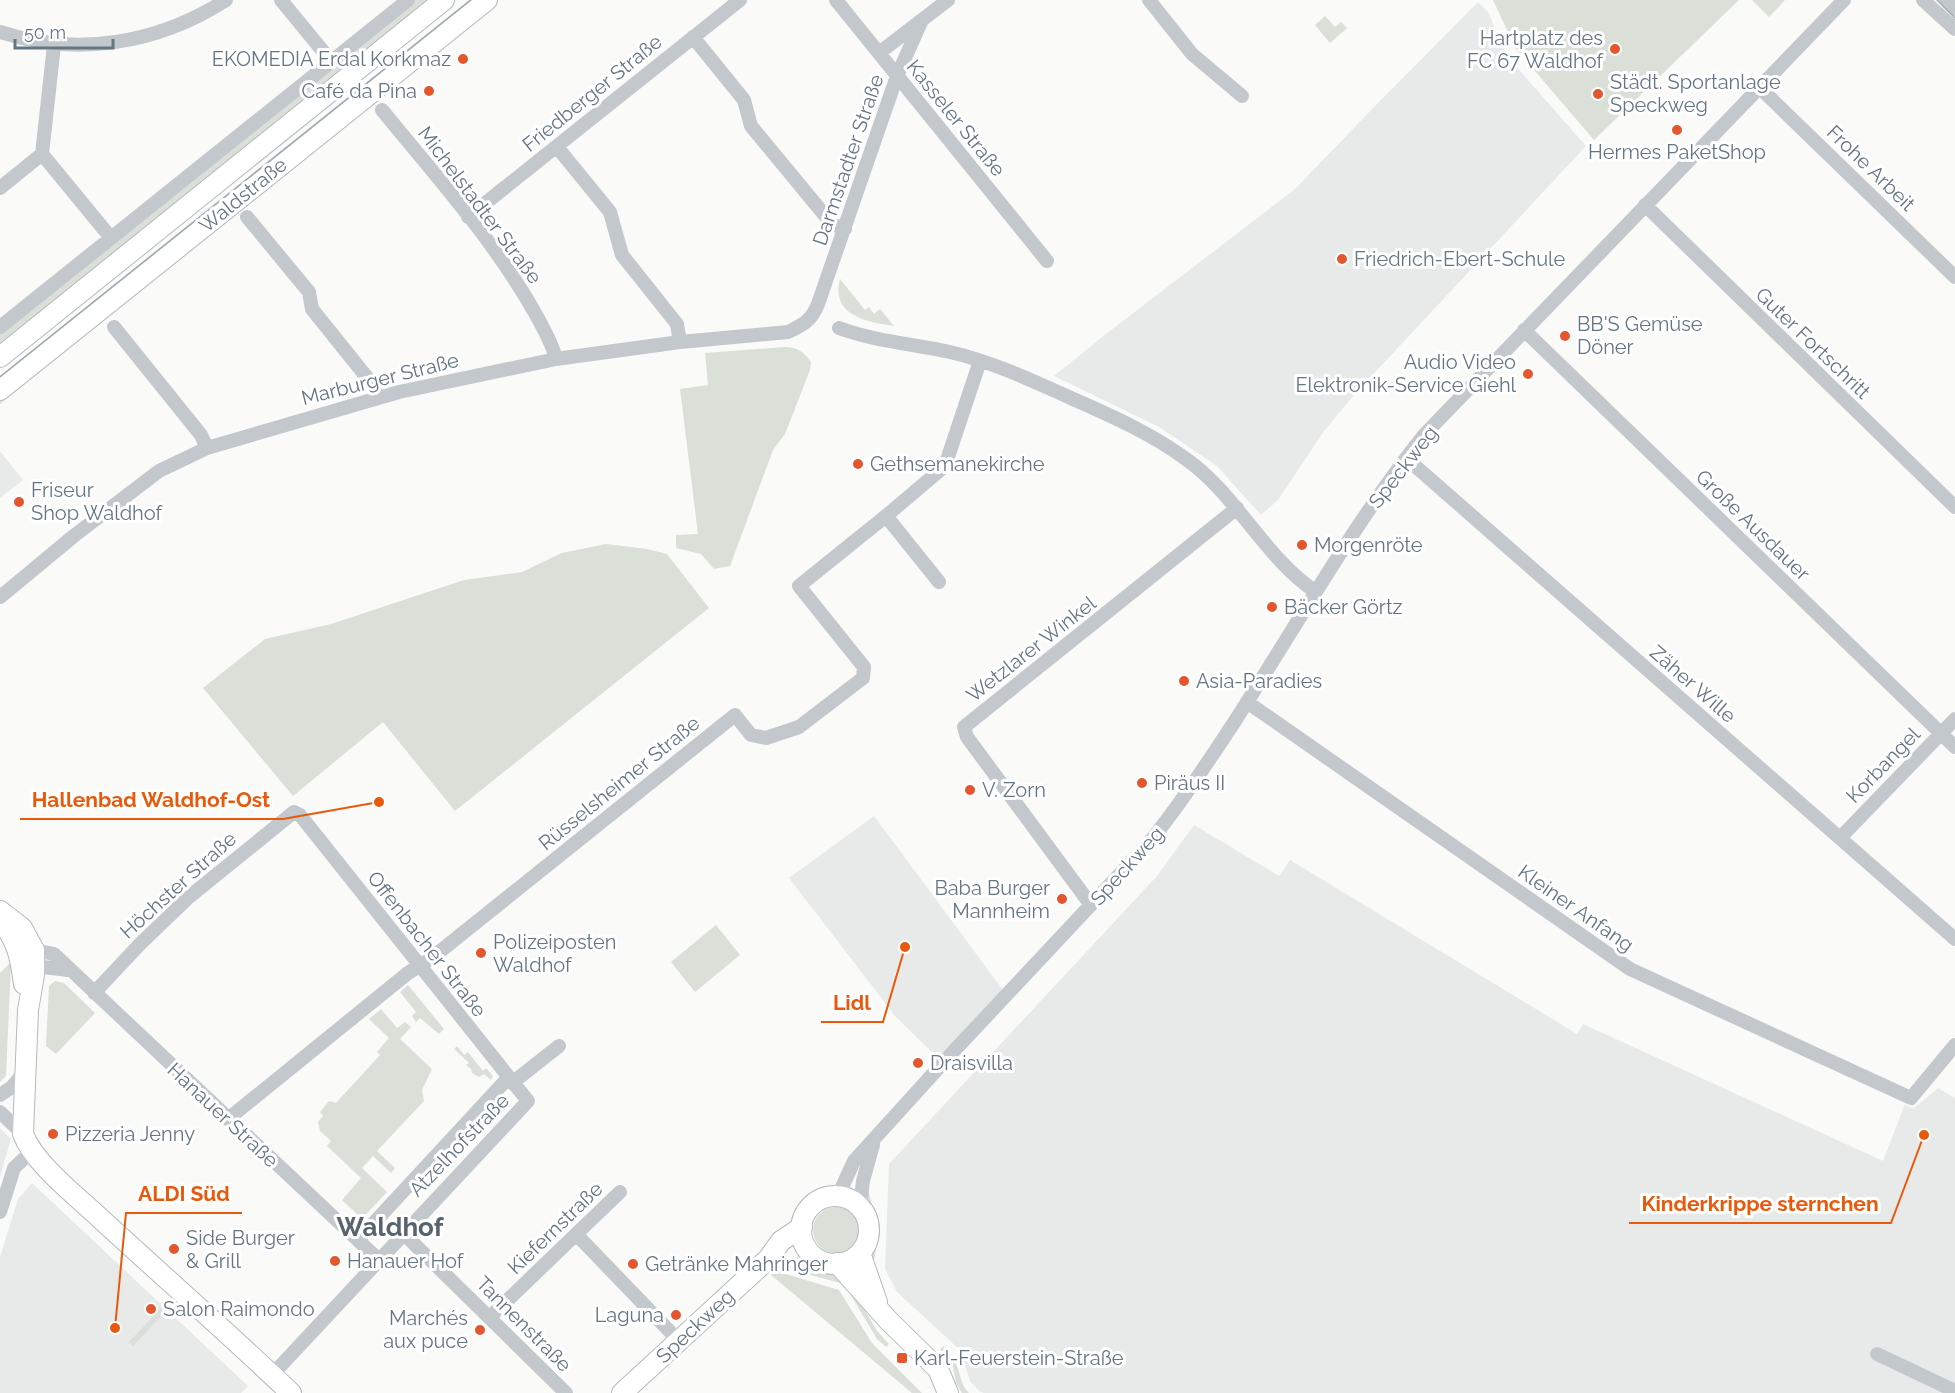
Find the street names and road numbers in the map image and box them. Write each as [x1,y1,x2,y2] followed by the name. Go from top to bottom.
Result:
[517,29,667,157] street label: Friedberger Straße
[902,55,1010,181] street label: Kasseler Straße
[807,71,889,249] street label: Darmstadter Straße
[1822,120,1920,216] street label: Frohe Arbeit
[413,122,547,289] street label: Michelstadter Straße
[194,152,292,238] street label: Waldstraße
[1751,282,1875,404] street label: Guter Fortschritt
[299,348,461,410] street label: Marburger Straße
[1363,421,1443,513] street label: Speckweg
[1691,465,1815,585] street label: Große Ausdauer
[961,591,1101,707] street label: Wetzlarer Winkel
[1645,640,1741,728] street label: Zäher Wille
[534,711,704,855] street label: Rüsselsheimer Straße
[1841,722,1925,808] street label: Korbangel
[1085,822,1169,910] street label: Speckweg
[115,826,241,943] street label: Höchster Straße
[1514,859,1638,957] street label: Kleiner Anfang
[363,866,492,1022] street label: Offenbacher Straße
[163,1058,284,1173] street label: Hanauer Straße
[404,1088,514,1201] street label: Atzelhofstraße
[503,1177,608,1279] street label: Kiefernstraße
[471,1271,577,1377] street label: Tannenstraße
[651,1284,739,1368] street label: Speckweg

